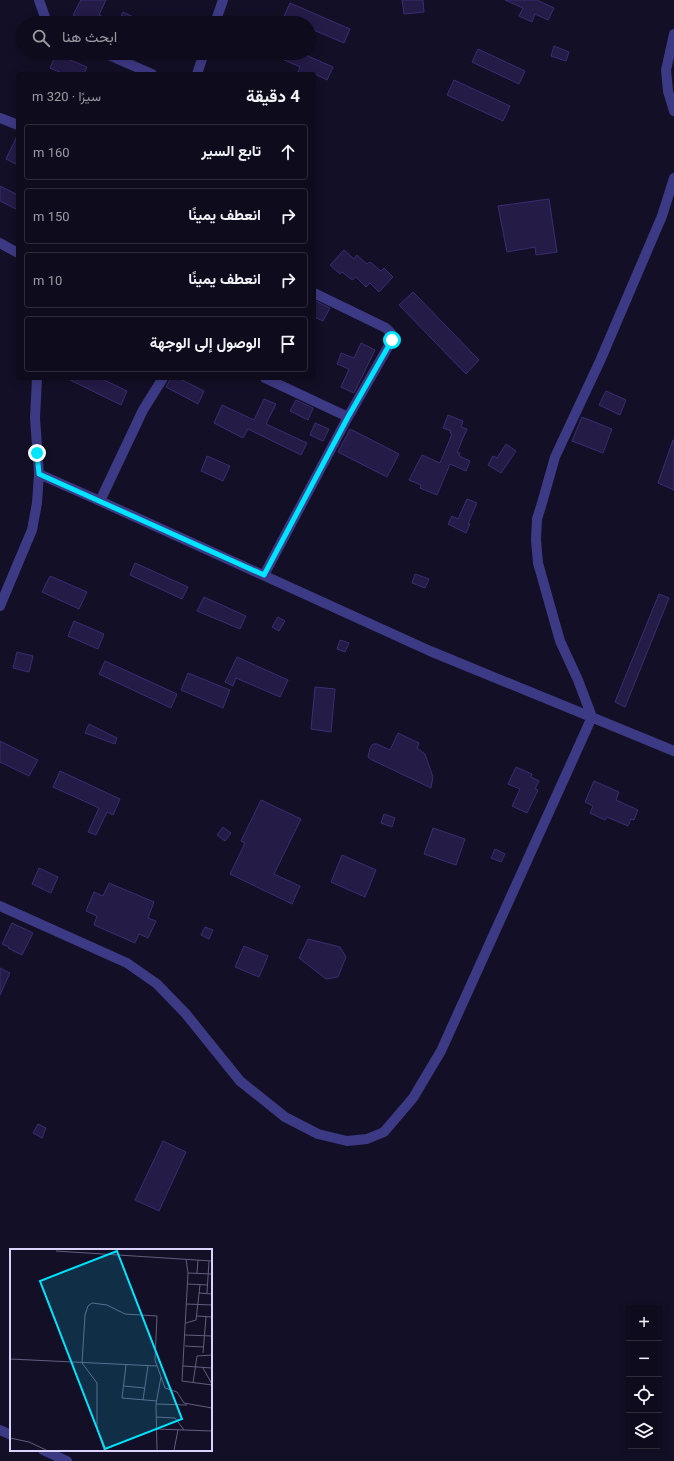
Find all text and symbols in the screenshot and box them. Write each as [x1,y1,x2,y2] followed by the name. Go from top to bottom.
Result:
[16,16,316,60] search box
[30,27,52,49] icon: search
[62,28,117,46] text: ابحث هنا
[246,86,300,106] text: 4 دقيقة
[32,89,101,104] text: سيرًا · 320 m
[277,141,299,163] icon: ahead
[201,142,261,160] text: تابع السير
[33,145,70,160] text: 160 m
[277,205,299,227] icon: right
[188,206,261,224] text: انعطف يمينًا
[33,209,70,224] text: 150 m
[277,269,299,291] icon: right
[188,270,261,288] text: انعطف يمينًا
[33,273,62,288] text: 10 m
[383,331,401,349] route start
[277,333,299,355] icon: arrive
[150,334,261,352] text: الوصول إلى الوجهة
[28,444,46,462] route end
[10,1249,212,1451] inset map
[626,1305,662,1449] map controls
[626,1305,662,1341] button: +
[626,1341,662,1377] button: −
[626,1377,662,1413] button: locate
[626,1413,662,1449] button: layers

